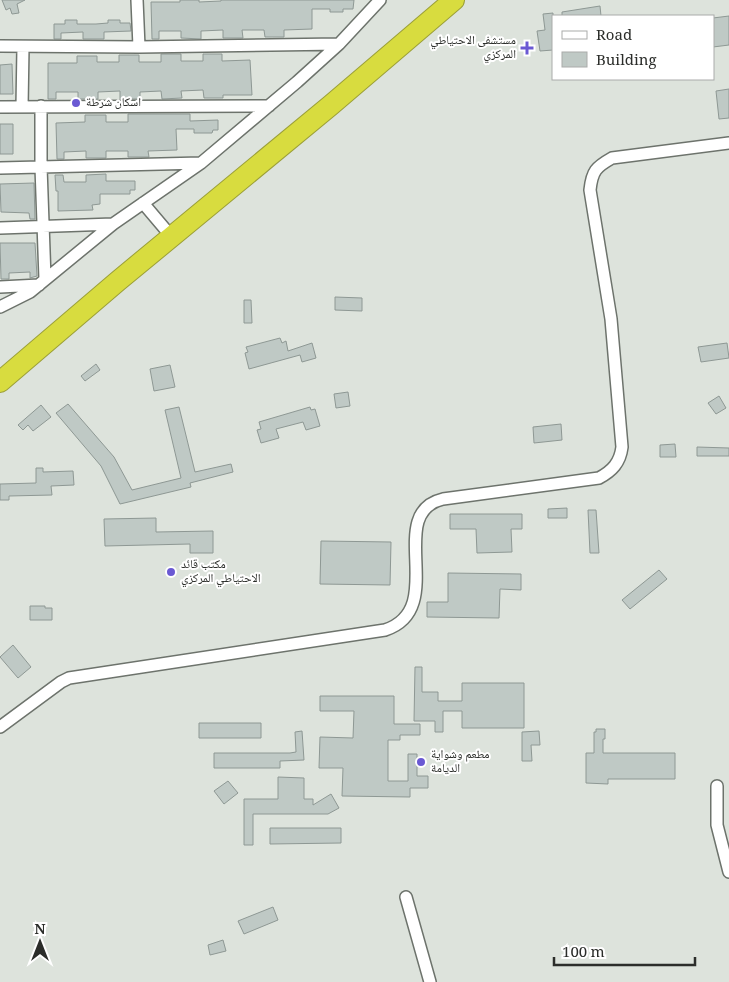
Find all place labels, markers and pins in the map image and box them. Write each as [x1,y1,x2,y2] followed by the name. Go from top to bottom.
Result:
[430,31,516,66] place label: مستشفى الاحتياطي المركزي
[520,41,534,55] marker: مستشفى الاحتياطي المركزي
[86,93,141,114] place label: اسكان شرطة
[70,97,82,109] marker: اسكان شرطة
[181,555,261,590] place label: مكتب قائد الاحتياطي المركزي
[165,566,177,578] marker: مكتب قائد الاحتياطي المركزي
[431,745,490,780] place label: مطعم وشواية الديامة
[415,756,427,768] marker: مطعم وشواية الديامة

